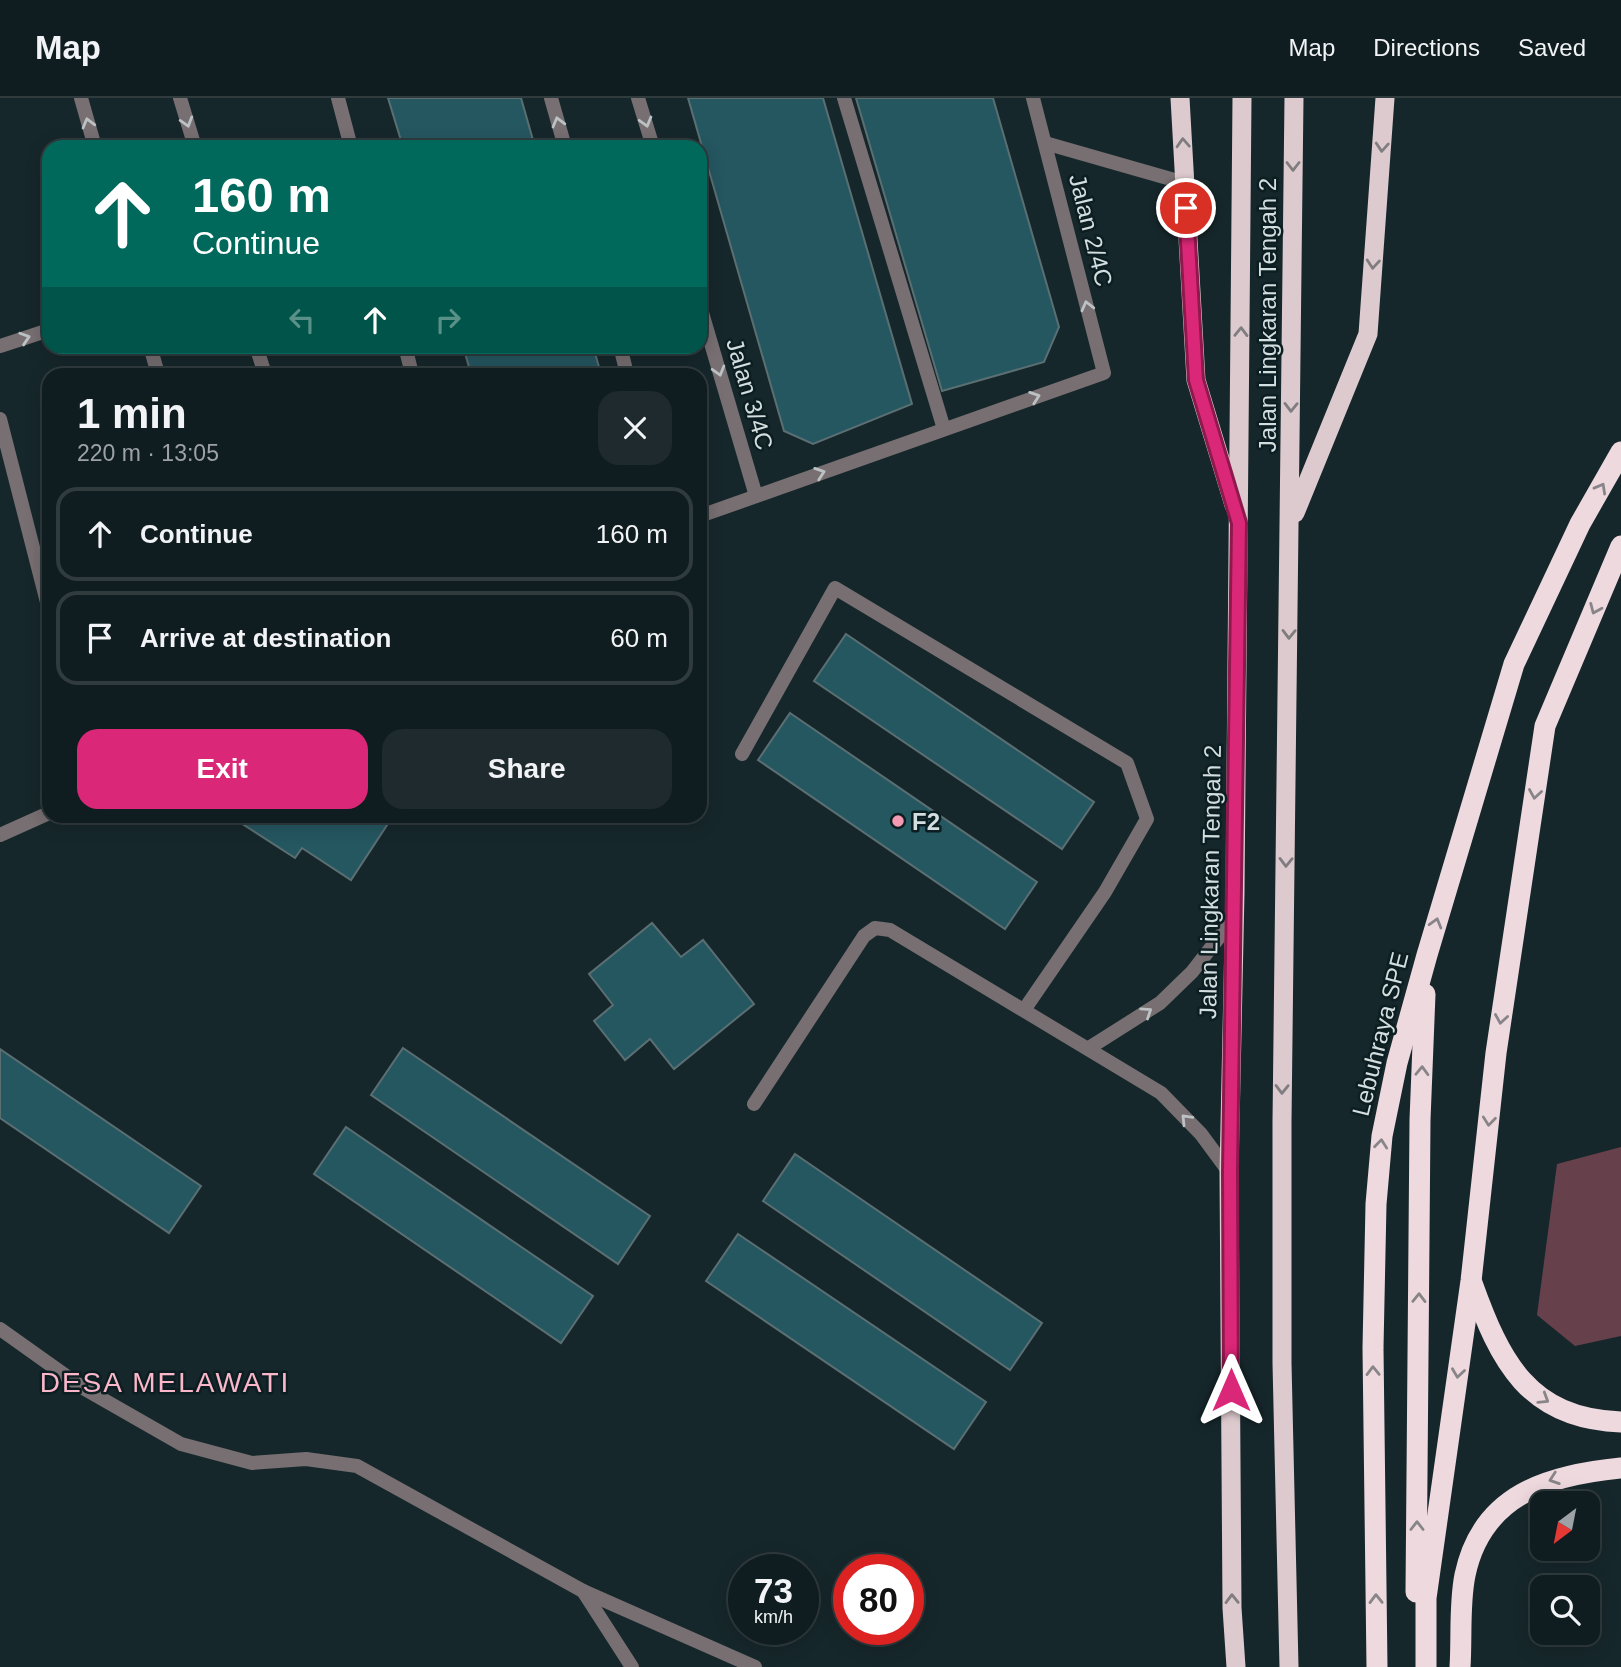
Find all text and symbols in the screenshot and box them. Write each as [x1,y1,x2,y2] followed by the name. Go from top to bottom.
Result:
[35,29,101,66] text: Map
[1289,34,1335,61] text: Map
[1373,34,1480,61] text: Directions
[1518,34,1586,61] text: Saved
[179,116,194,128] one-way arrow
[637,116,652,128] one-way arrow
[82,117,96,129] one-way arrow
[552,117,566,129] one-way arrow
[1176,138,1191,149] one-way arrow
[1375,142,1390,153] one-way arrow
[1285,161,1301,172] one-way arrow
[77,168,168,259] icon: ahead
[192,168,331,222] text: 160 m
[1064,171,1118,289] street label: Jalan 2/4C
[1156,178,1216,238] pin
[1254,178,1281,452] street label: Jalan Lingkaran Tengah 2
[1167,189,1205,227] icon: arrive
[192,225,320,261] text: Continue
[1366,259,1381,270] one-way arrow
[283,301,321,339] icon: left
[356,301,394,339] icon: ahead
[429,301,467,339] icon: right
[1081,301,1095,313] one-way arrow
[1233,327,1249,337] one-way arrow
[18,332,30,346] one-way arrow
[721,335,779,453] street label: Jalan 3/4C
[711,365,726,377] one-way arrow
[77,390,187,437] text: 1 min
[598,391,672,465] button: close
[1028,391,1040,405] one-way arrow
[1283,402,1299,413] one-way arrow
[77,440,219,466] text: 220 m · 13:05
[814,467,826,481] one-way arrow
[1593,483,1606,496] one-way arrow
[81,515,119,553] icon: ahead
[140,519,253,549] text: Continue
[596,519,668,549] text: 160 m
[1589,602,1603,614] one-way arrow
[81,619,119,657] icon: arrive
[140,623,391,653] text: Arrive at destination
[610,623,668,653] text: 60 m
[1281,630,1297,640] one-way arrow
[77,729,368,809] button: Exit
[382,729,672,809] button: Share
[1194,745,1226,1019] street label: Jalan Lingkaran Tengah 2
[1528,788,1543,800] one-way arrow
[912,808,940,835] place label: F2
[890,813,906,829] marker: F2
[1278,857,1293,868] one-way arrow
[1428,918,1442,930] one-way arrow
[1347,949,1413,1119] street label: Lebuhraya SPE
[1139,1008,1152,1020] one-way arrow
[1494,1013,1509,1025] one-way arrow
[1414,1065,1429,1076] one-way arrow
[1275,1084,1290,1095] one-way arrow
[1182,1115,1194,1127] one-way arrow
[1481,1116,1496,1127] one-way arrow
[1374,1138,1389,1150] one-way arrow
[1411,1292,1427,1303] one-way arrow
[1194,1353,1268,1427] position arrow
[1365,1366,1381,1376] one-way arrow
[40,1367,290,1398] district label: DESA MELAWATI
[1451,1367,1466,1379] one-way arrow
[1536,1390,1549,1403] one-way arrow
[1548,1471,1561,1485] one-way arrow
[1530,1491,1600,1561] north arrow
[1530,1491,1600,1645] map controls
[1409,1520,1425,1530] one-way arrow
[833,1554,924,1645] speed limit sign: 80
[754,1571,793,1610] text: 73
[1530,1575,1600,1645] button: search
[1224,1593,1240,1604] one-way arrow
[1368,1593,1384,1604] one-way arrow
[754,1607,793,1627] text: km/h

